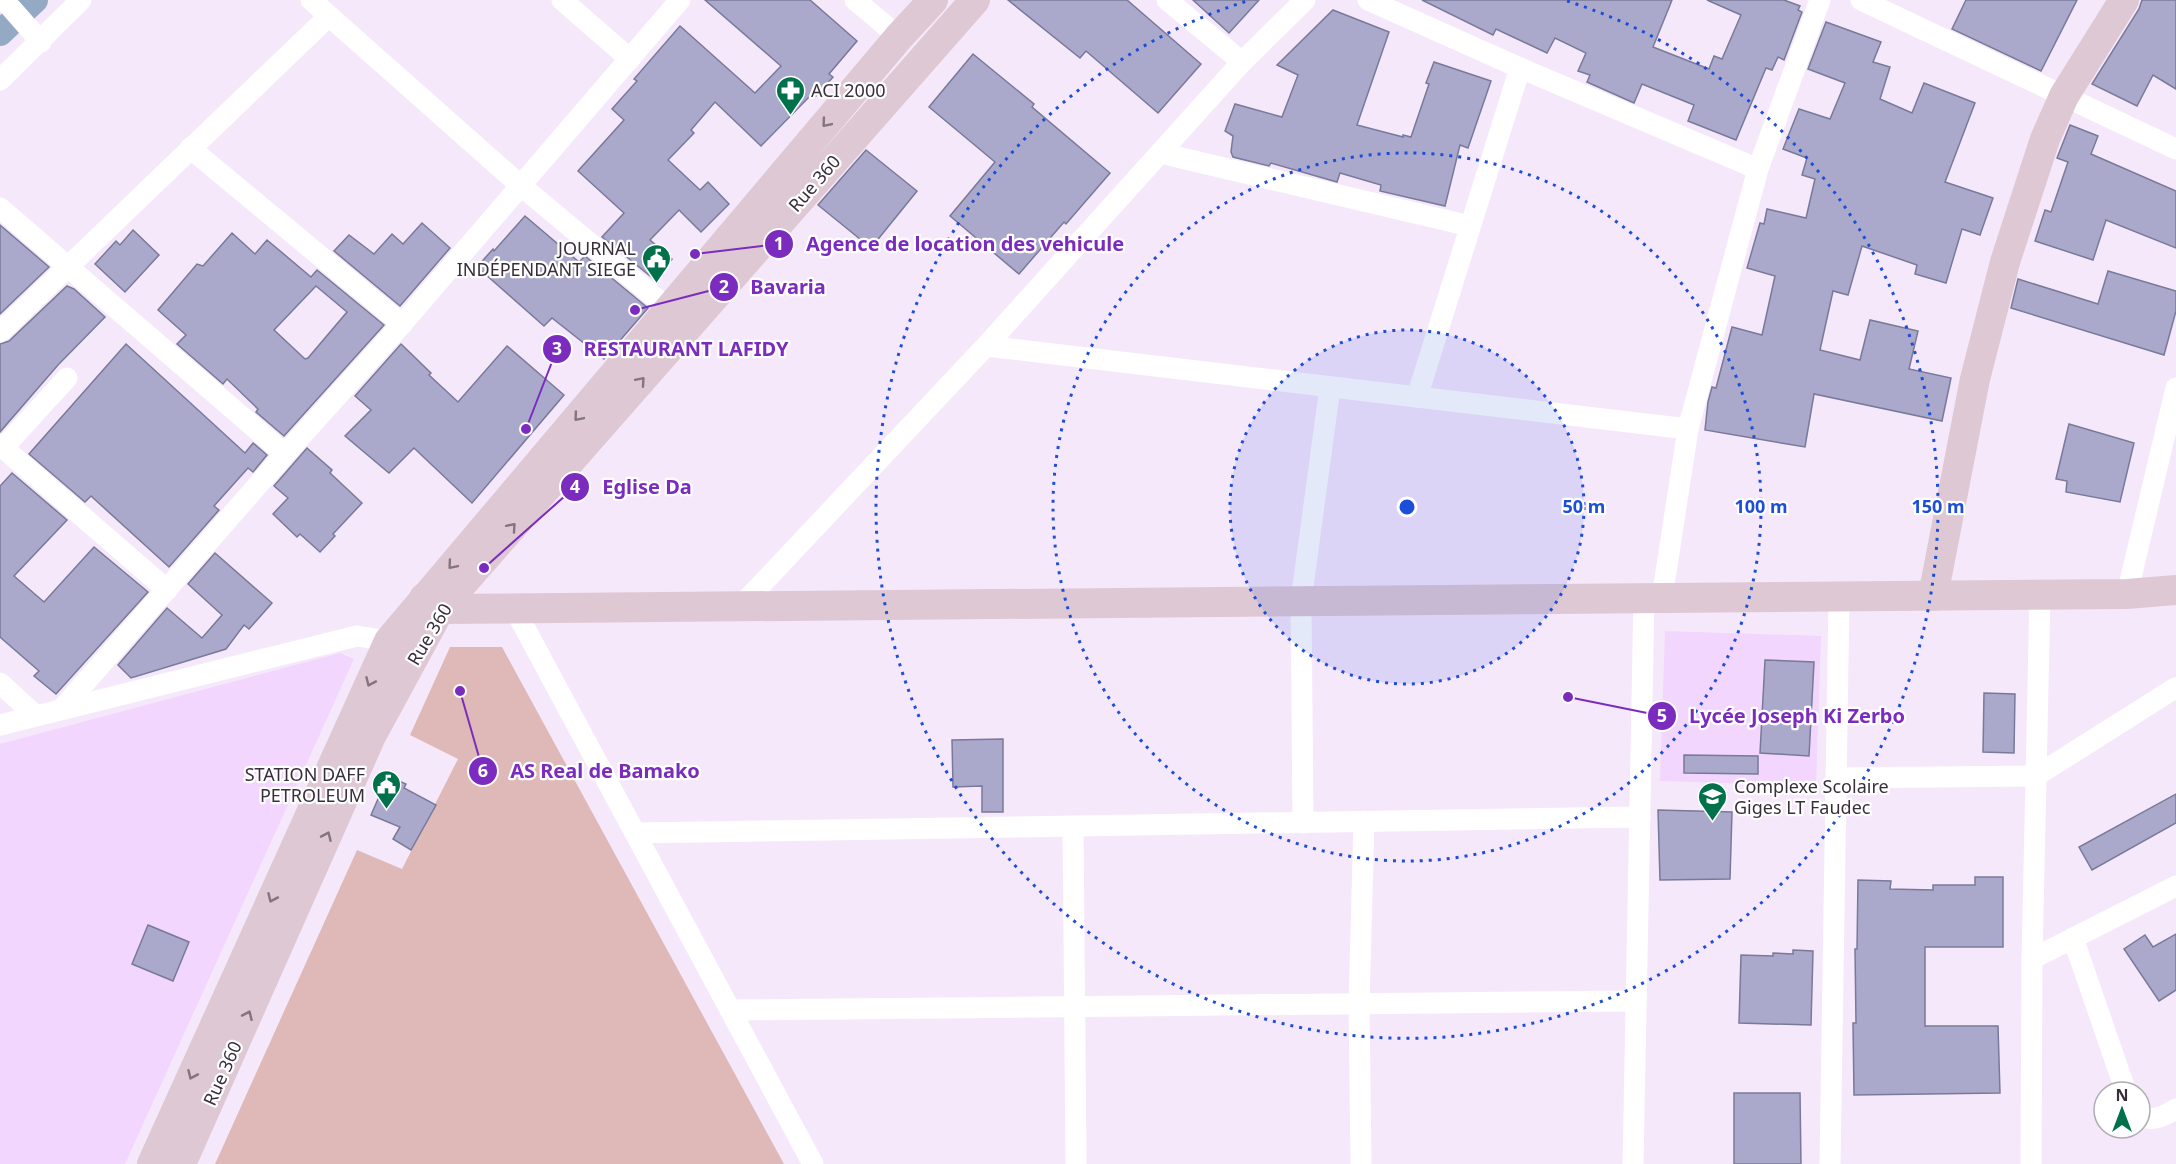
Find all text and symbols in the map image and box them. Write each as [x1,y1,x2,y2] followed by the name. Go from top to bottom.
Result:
[774,74,806,116] pharmacy icon: ACI 2000
[811,78,885,102] place label: ACI 2000
[822,116,833,127] one-way arrow
[783,149,845,217] street label: Rue 360
[764,225,1136,263] callout: Agence de location des vehicule
[806,230,1124,257] text: Agence de location des vehicule
[774,231,784,255] text: 1
[457,236,636,281] place label: JOURNAL INDÉPENDANT SIEGE
[641,242,673,284] public building icon: JOURNAL INDÉPENDANT SIEGE
[709,268,838,306] callout: Bavaria
[750,273,826,300] text: Bavaria
[719,274,729,298] text: 2
[542,330,801,368] callout: RESTAURANT LAFIDY
[583,335,789,362] text: RESTAURANT LAFIDY
[552,336,562,360] text: 3
[633,377,644,388] one-way arrow
[574,410,585,421] one-way arrow
[560,468,703,506] callout: Eglise Da
[602,473,692,500] text: Eglise Da
[570,474,580,498] text: 4
[1563,494,1605,518] text: 50 m
[1734,494,1788,518] text: 100 m
[1911,494,1965,518] text: 150 m
[1397,497,1417,517] centre of rings
[505,523,516,534] one-way arrow
[448,558,459,569] one-way arrow
[401,599,457,669] street label: Rue 360
[366,675,378,686] one-way arrow
[1647,697,1917,735] callout: Lycée Joseph Ki Zerbo
[1689,702,1905,729] text: Lycée Joseph Ki Zerbo
[1657,703,1667,727] text: 5
[468,752,712,790] callout: AS Real de Bamako
[510,757,700,784] text: AS Real de Bamako
[478,758,488,782] text: 6
[245,762,365,807] place label: STATION DAFF PETROLEUM
[370,768,402,810] public building icon: STATION DAFF PETROLEUM
[1734,774,1889,819] place label: Complexe Scolaire Giges LT Faudec
[1697,780,1729,822] school or university icon: Complexe Scolaire Giges LT Faudec
[319,832,331,843] one-way arrow
[268,891,280,902] one-way arrow
[240,1010,252,1021] one-way arrow
[197,1037,247,1109] street label: Rue 360
[187,1069,199,1080] one-way arrow
[2092,1080,2152,1140] north arrow
[2115,1084,2129,1106] text: N

